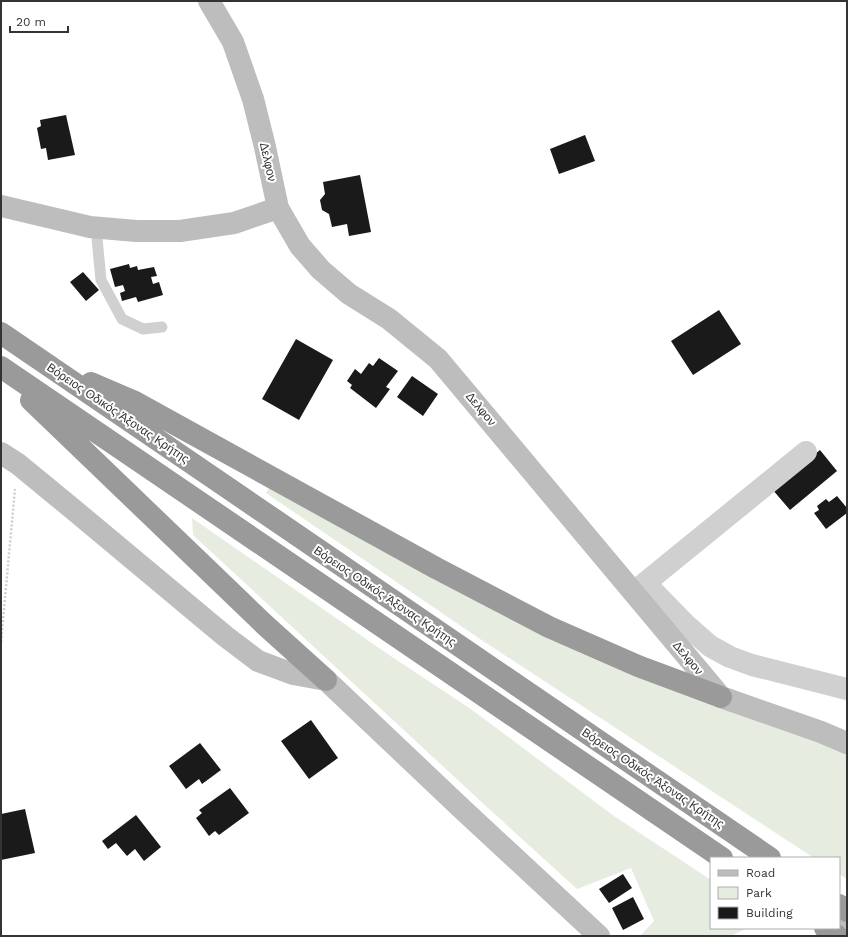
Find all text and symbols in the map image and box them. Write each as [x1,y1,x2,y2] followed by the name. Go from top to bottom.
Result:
[10,8,68,34] scale bar
[16,15,46,29] text: 20 m
[257,141,279,183] street label: Δελφον
[44,360,192,466] street label: Βόρειος Οδικός Άξονας Κρήτης
[463,389,499,429] street label: Δελφον
[311,543,459,649] street label: Βόρειος Οδικός Άξονας Κρήτης
[670,638,706,678] street label: Δελφον
[579,725,727,831] street label: Βόρειος Οδικός Άξονας Κρήτης
[710,857,840,929] legend
[746,866,775,880] text: Road
[746,886,772,900] text: Park
[746,906,793,920] text: Building

